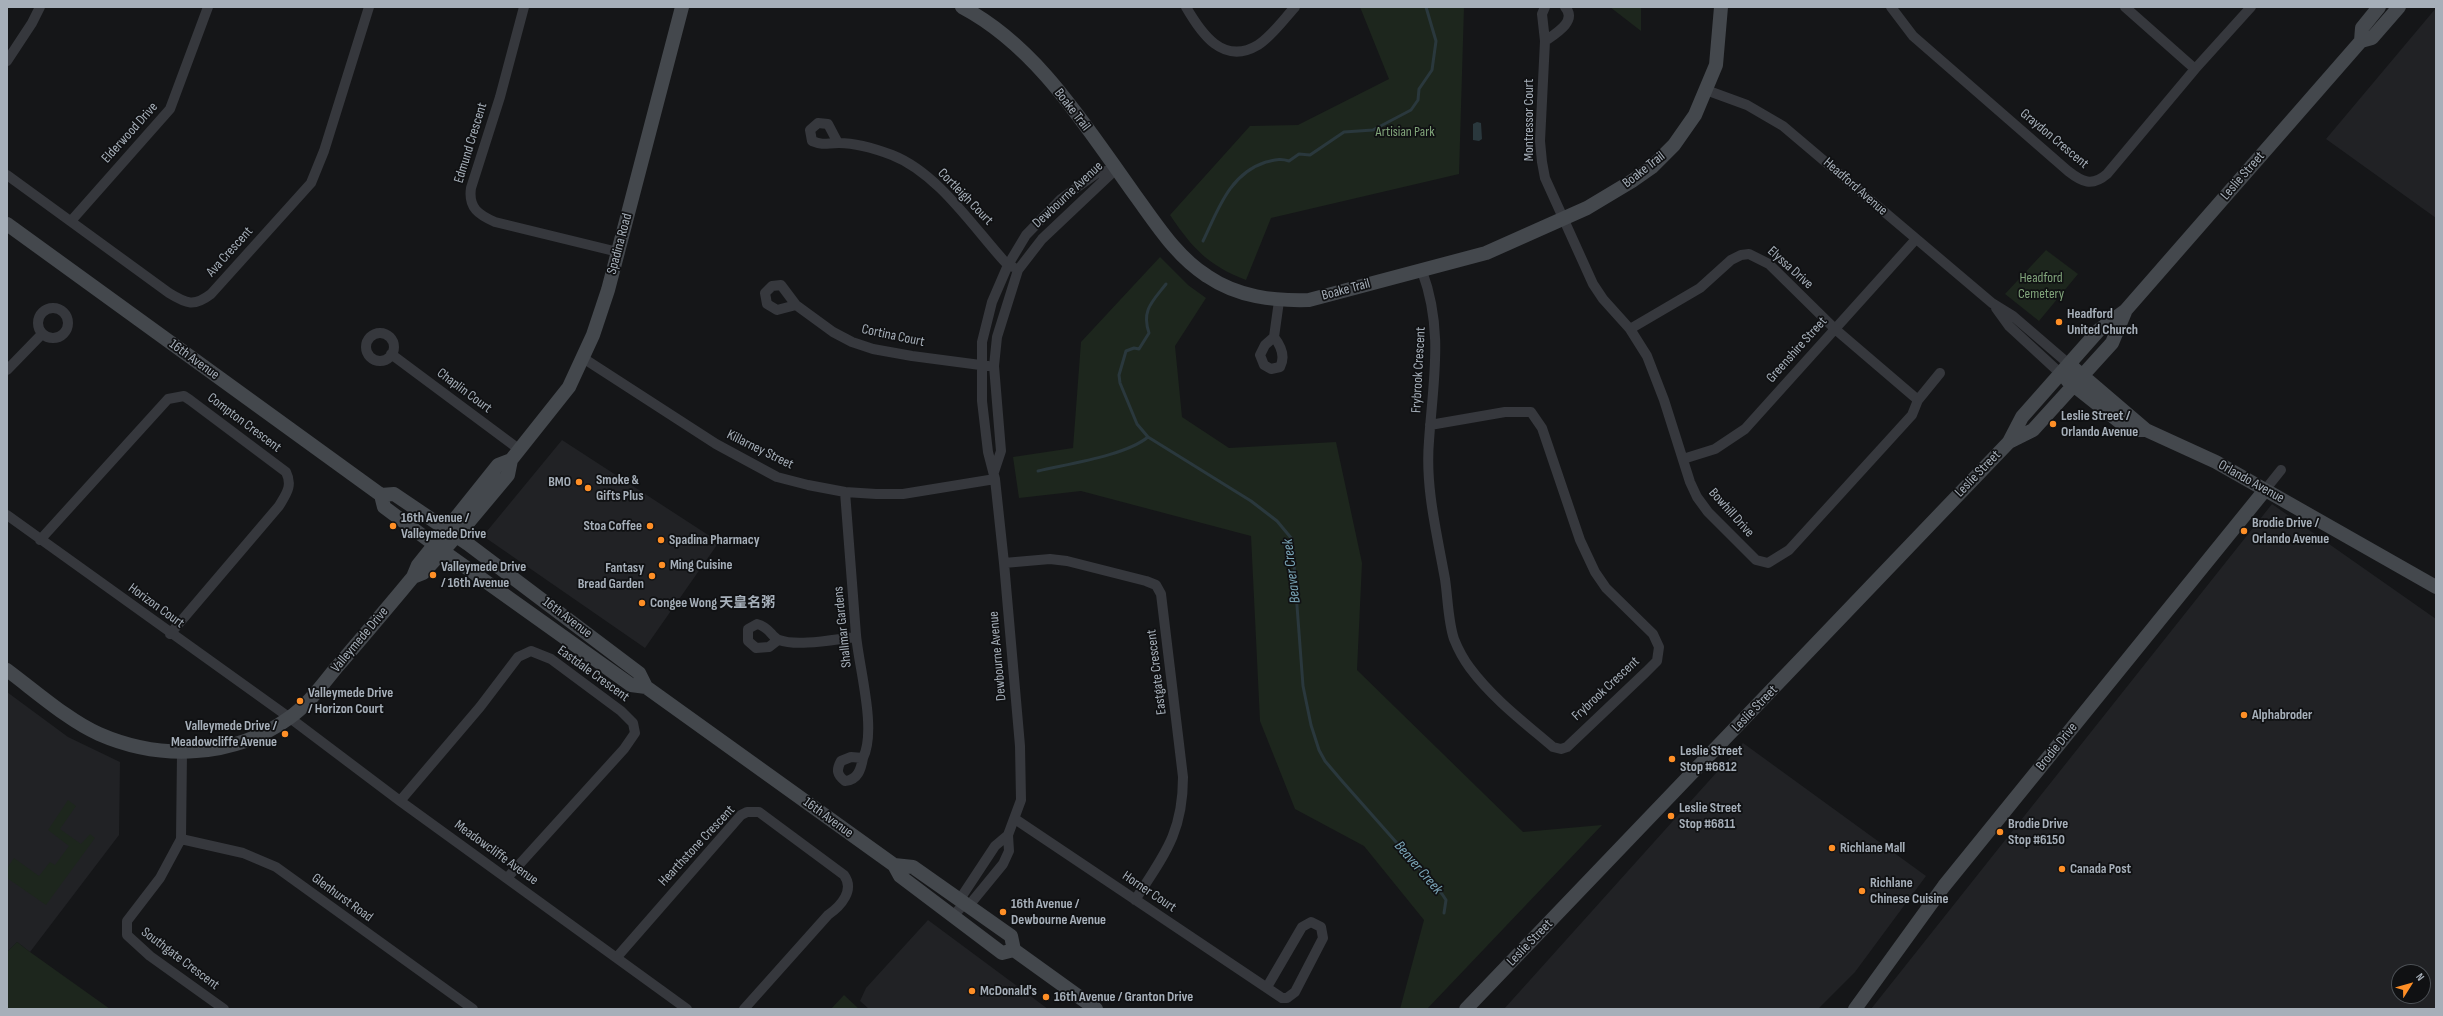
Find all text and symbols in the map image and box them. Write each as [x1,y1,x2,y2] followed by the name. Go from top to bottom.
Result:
[1521,79,1537,161] street label: Montressor Court
[1050,85,1094,135] street label: Boake Trail
[98,99,162,167] street label: Elderwood Drive
[451,101,491,185] street label: Edmund Crescent
[2016,106,2092,172] street label: Graydon Crescent
[1375,124,1435,140] park label: Artisian Park
[1619,148,1669,192] street label: Boake Trail
[2217,148,2269,204] street label: Leslie Street
[1819,155,1891,219] street label: Headford Avenue
[1029,158,1107,232] street label: Dewbourne Avenue
[934,165,996,229] street label: Cortleigh Court
[604,212,636,276] street label: Spadina Road
[203,224,257,280] street label: Ava Crescent
[1764,243,1816,293] street label: Elyssa Drive
[2018,270,2064,302] park label: Headford Cemetery
[1320,275,1372,305] street label: Boake Trail
[2067,306,2138,338] place label: Headford United Church
[1763,314,1831,386] street label: Greenshire Street
[2054,317,2064,327] marker: Headford United Church
[860,321,926,351] street label: Cortina Court
[1408,326,1430,414] street label: Frybrook Crescent
[166,336,222,384] street label: 16th Avenue
[433,365,495,417] street label: Chaplin Court
[204,390,284,456] street label: Compton Crescent
[2061,408,2138,440] place label: Leslie Street / Orlando Avenue
[2048,419,2058,429] marker: Leslie Street / Orlando Avenue
[724,427,796,473] street label: Killarney Street
[1952,447,2004,501] street label: Leslie Street
[2215,457,2287,507] street label: Orlando Avenue
[596,472,644,504] place label: Smoke & Gifts Plus
[548,474,571,490] place label: BMO
[574,477,584,487] marker: BMO
[583,483,593,493] marker: Smoke & Gifts Plus
[1705,485,1757,541] street label: Bowhill Drive
[401,510,486,542] place label: 16th Avenue / Valleymede Drive
[2252,515,2329,548] place label: Brodie Drive / Orlando Avenue
[583,518,642,534] place label: Stoa Coffee
[388,521,398,531] marker: 16th Avenue / Valleymede Drive
[645,521,655,531] marker: Stoa Coffee
[2239,526,2249,536] marker: Brodie Drive / Orlando Avenue
[669,532,760,548] place label: Spadina Pharmacy
[656,535,666,545] marker: Spadina Pharmacy
[1279,538,1305,604] water label: Beaver Creek
[670,557,733,573] place label: Ming Cuisine
[441,559,526,592] place label: Valleymede Drive / 16th Avenue
[578,560,644,592] place label: Fantasy Bread Garden
[657,560,667,570] marker: Ming Cuisine
[428,570,438,580] marker: Valleymede Drive / 16th Avenue
[647,571,657,581] marker: Fantasy Bread Garden
[125,580,187,632] street label: Horizon Court
[830,585,856,669] street label: Shallmar Gardens
[539,594,595,642] street label: 16th Avenue
[650,595,775,611] place label: Congee Wong 天皇名粥
[637,598,647,608] marker: Congee Wong 天皇名粥
[328,604,392,676] street label: Valleymede Drive
[986,610,1010,702] street label: Dewbourne Avenue
[1143,628,1171,716] street label: Eastgate Crescent
[554,642,632,706] street label: Eastdale Crescent
[1569,653,1643,725] street label: Frybrook Crescent
[1729,682,1781,736] street label: Leslie Street
[308,685,393,718] place label: Valleymede Drive / Horizon Court
[295,696,305,706] marker: Valleymede Drive / Horizon Court
[2252,707,2312,723] place label: Alphabroder
[2239,710,2249,720] marker: Alphabroder
[171,718,277,750] place label: Valleymede Drive / Meadowcliffe Avenue
[2033,720,2081,774] street label: Brodie Drive
[280,729,290,739] marker: Valleymede Drive / Meadowcliffe Avenue
[1680,743,1742,776] place label: Leslie Street Stop #6812
[1667,754,1677,764] marker: Leslie Street Stop #6812
[800,794,856,842] street label: 16th Avenue
[1679,800,1741,832] place label: Leslie Street Stop #6811
[655,802,739,890] street label: Hearthstone Crescent
[1666,811,1676,821] marker: Leslie Street Stop #6811
[2008,816,2068,848] place label: Brodie Drive Stop #6150
[451,817,541,889] street label: Meadowcliffe Avenue
[1995,827,2005,837] marker: Brodie Drive Stop #6150
[1390,838,1446,898] water label: Beaver Creek
[1840,840,1905,856] place label: Richlane Mall
[1827,843,1837,853] marker: Richlane Mall
[2070,861,2131,877] place label: Canada Post
[2057,864,2067,874] marker: Canada Post
[1119,868,1179,916] street label: Horner Court
[308,870,376,926] street label: Glenhurst Road
[1870,875,1949,908] place label: Richlane Chinese Cuisine
[1857,886,1867,896] marker: Richlane Chinese Cuisine
[1011,896,1106,928] place label: 16th Avenue / Dewbourne Avenue
[998,907,1008,917] marker: 16th Avenue / Dewbourne Avenue
[1504,916,1556,970] street label: Leslie Street
[138,924,222,994] street label: Southgate Crescent
[2391,964,2431,1004] north arrow
[2413,971,2427,983] text: N
[980,983,1037,999] place label: McDonald's
[967,986,977,996] marker: McDonald's
[1054,989,1193,1005] place label: 16th Avenue / Granton Drive
[1041,992,1051,1002] marker: 16th Avenue / Granton Drive

